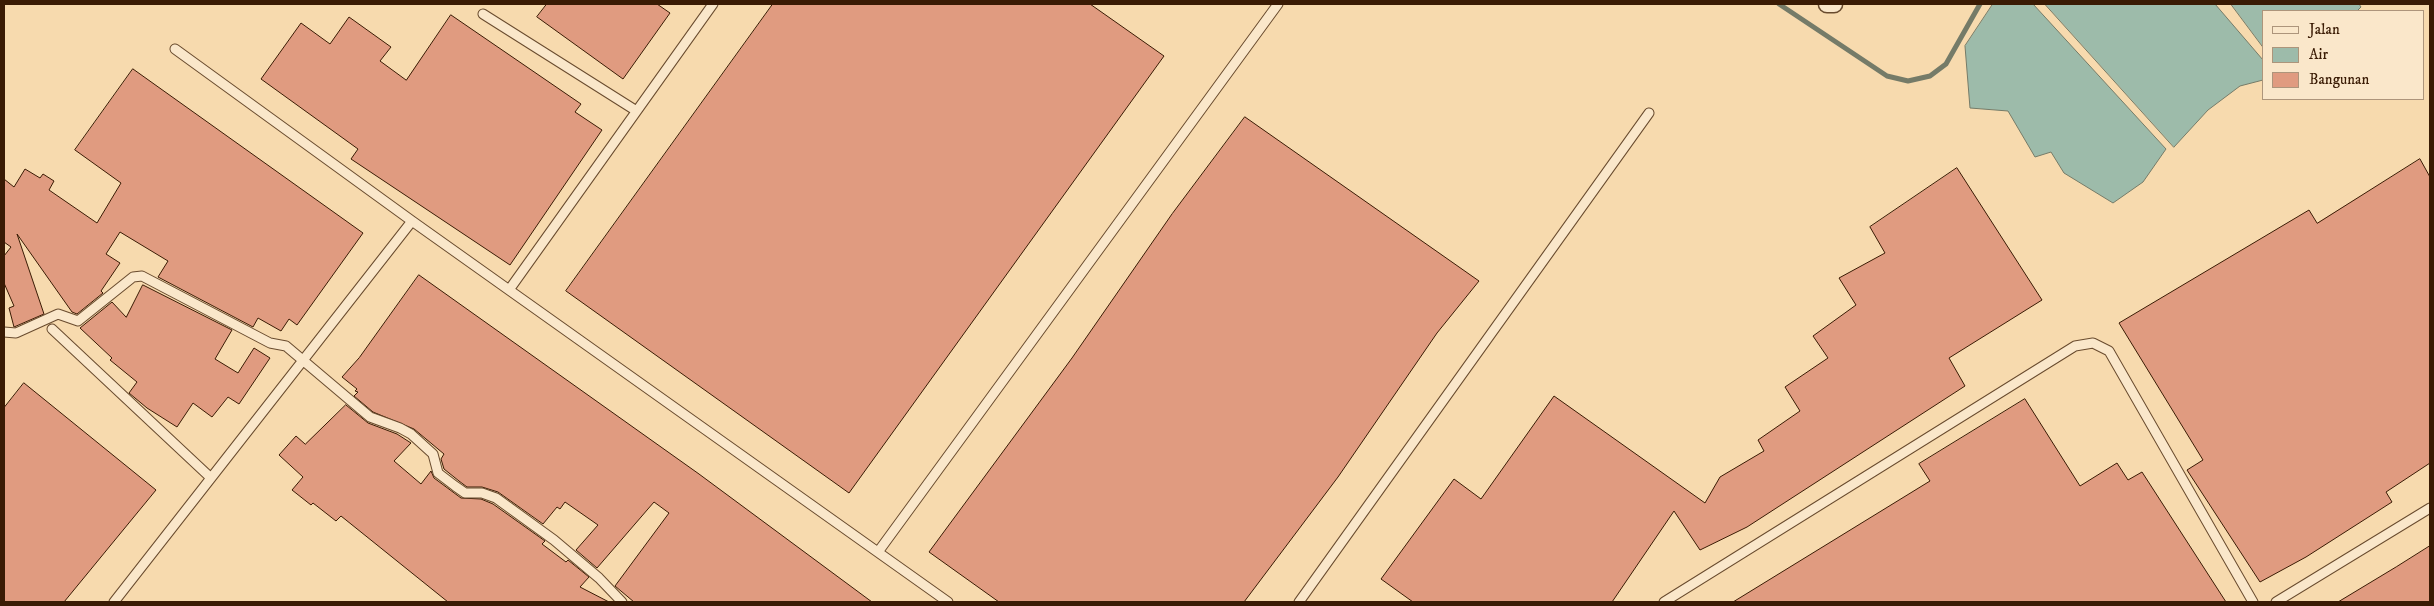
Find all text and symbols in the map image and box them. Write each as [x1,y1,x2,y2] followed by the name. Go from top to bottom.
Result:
[2262,10,2424,100] legend
[2309,20,2340,39] text: Jalan
[2309,45,2328,64] text: Air
[2309,70,2369,89] text: Bangunan

